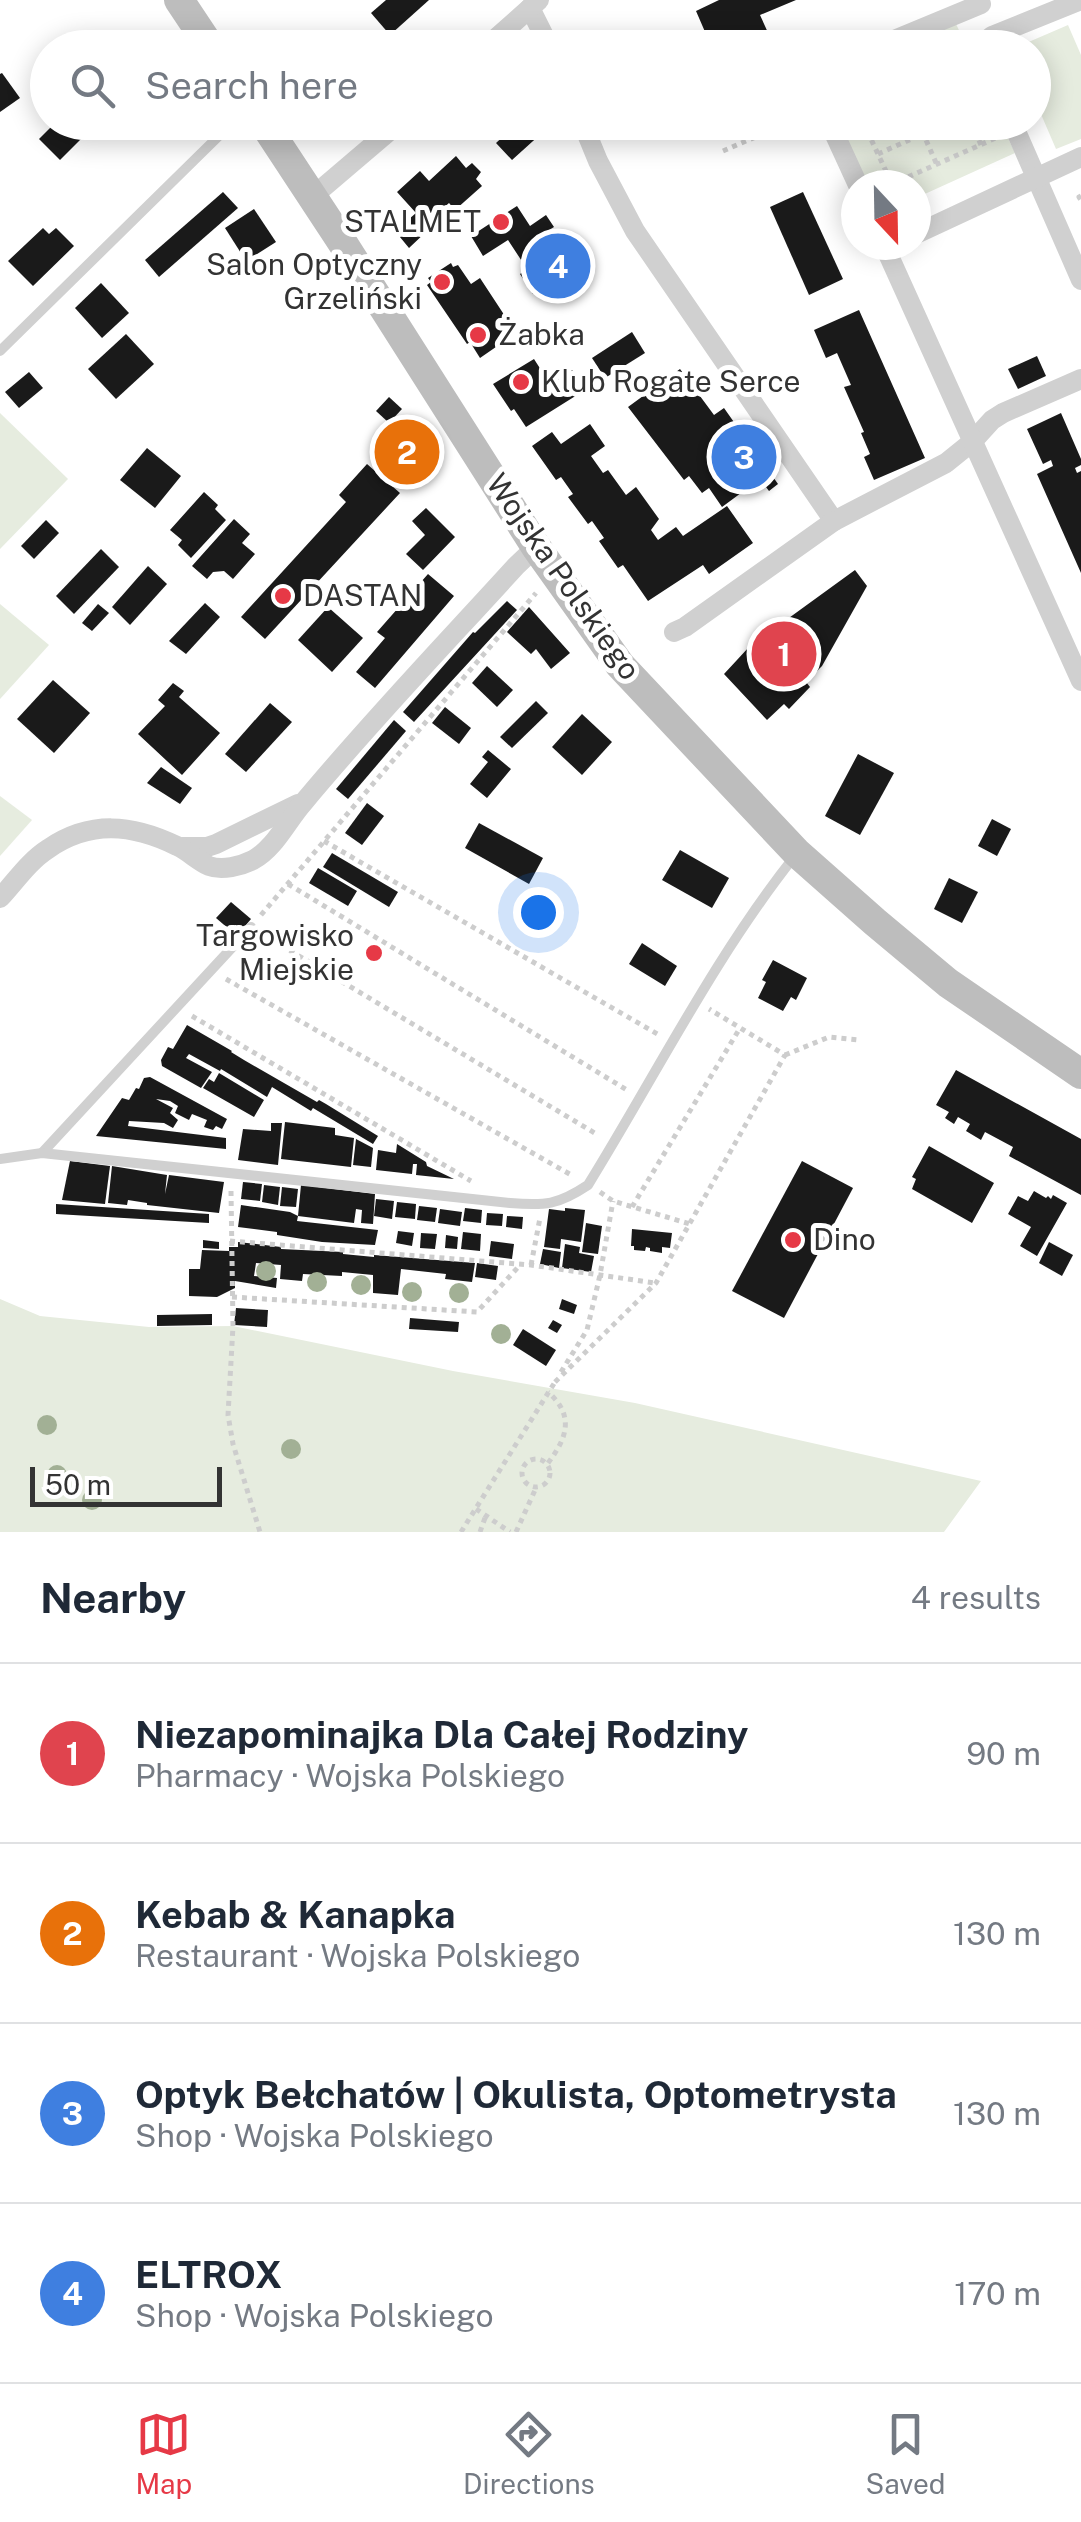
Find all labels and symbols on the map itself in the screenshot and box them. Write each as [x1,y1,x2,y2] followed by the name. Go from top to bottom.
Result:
[841,170,931,260] north arrow
[344,203,481,239] place label: STALMET
[490,211,512,233] marker: STALMET
[526,228,590,304] pin: 4
[206,246,422,316] place label: Salon Optyczny Grzeliński
[431,271,453,293] marker: Salon Optyczny Grzeliński
[498,316,585,352] place label: Żabka
[467,324,489,346] marker: Żabka
[541,363,801,399] place label: Klub Rogate Serce
[510,371,532,393] marker: Klub Rogate Serce
[374,414,440,490] pin: 2
[712,420,776,494] pin: 3
[479,466,648,686] street label: Wojska Polskiego
[303,577,423,613] place label: DASTAN
[272,585,294,607] marker: DASTAN
[752,616,816,692] pin: 1
[513,887,564,938] your location
[196,917,354,987] place label: Targowisko Miejskie
[363,942,385,964] marker: Targowisko Miejskie
[813,1221,876,1257] place label: Dino
[782,1229,804,1251] marker: Dino
[30,1462,222,1506] scale bar

